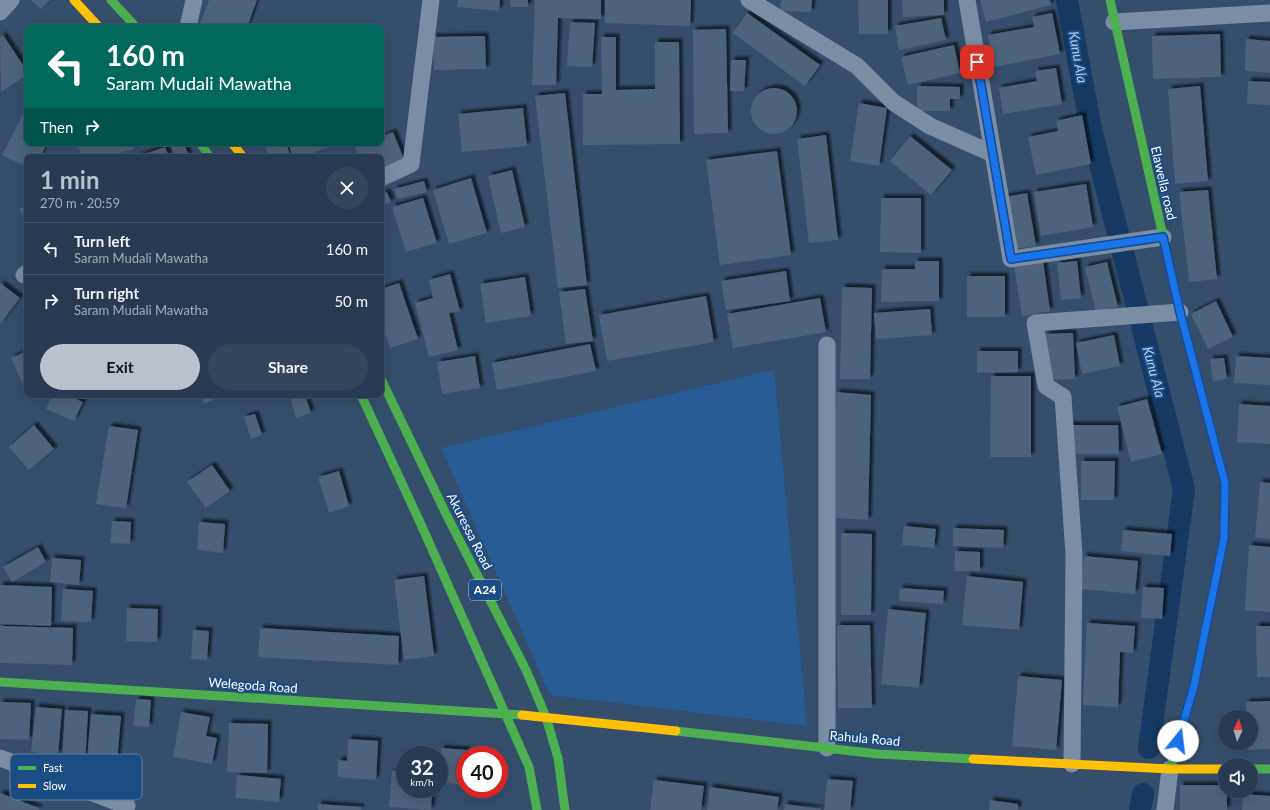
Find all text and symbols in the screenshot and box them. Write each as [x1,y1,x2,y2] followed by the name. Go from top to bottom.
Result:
[1066,30,1091,84] water label: Kunu Ala
[106,38,185,72] text: 160 m
[40,40,92,92] icon: left
[960,45,994,79] pin
[966,51,988,73] icon: arrive
[106,72,292,94] text: Saram Mudali Mawatha
[81,116,103,138] icon: right
[40,118,73,136] text: Then
[1148,144,1180,222] street label: Elawella road
[40,165,100,194] text: 1 min
[326,167,368,209] button: close
[40,195,120,211] text: 270 m · 20:59
[74,232,130,250] text: Turn left
[40,238,62,260] icon: left
[326,240,368,258] text: 160 m
[74,250,208,266] text: Saram Mudali Mawatha
[74,284,139,302] text: Turn right
[40,290,62,312] icon: right
[334,292,368,310] text: 50 m
[74,302,208,318] text: Saram Mudali Mawatha
[40,344,200,390] button: Exit
[208,344,368,390] button: Share
[1139,344,1169,399] water label: Kunu Ala
[444,490,496,572] street label: Akuressa Road
[469,580,501,600] road number: A24
[208,674,298,696] street label: Welegoda Road
[1218,710,1258,750] north arrow
[1218,710,1258,798] map controls
[1157,720,1199,762] position arrow
[829,727,901,749] street label: Rahula Road
[456,746,508,798] speed limit sign: 40
[10,754,142,800] legend
[410,755,434,779] text: 32
[1218,758,1258,798] button: sound
[43,761,63,774] text: Fast
[410,776,434,788] text: km/h
[43,779,67,792] text: Slow

